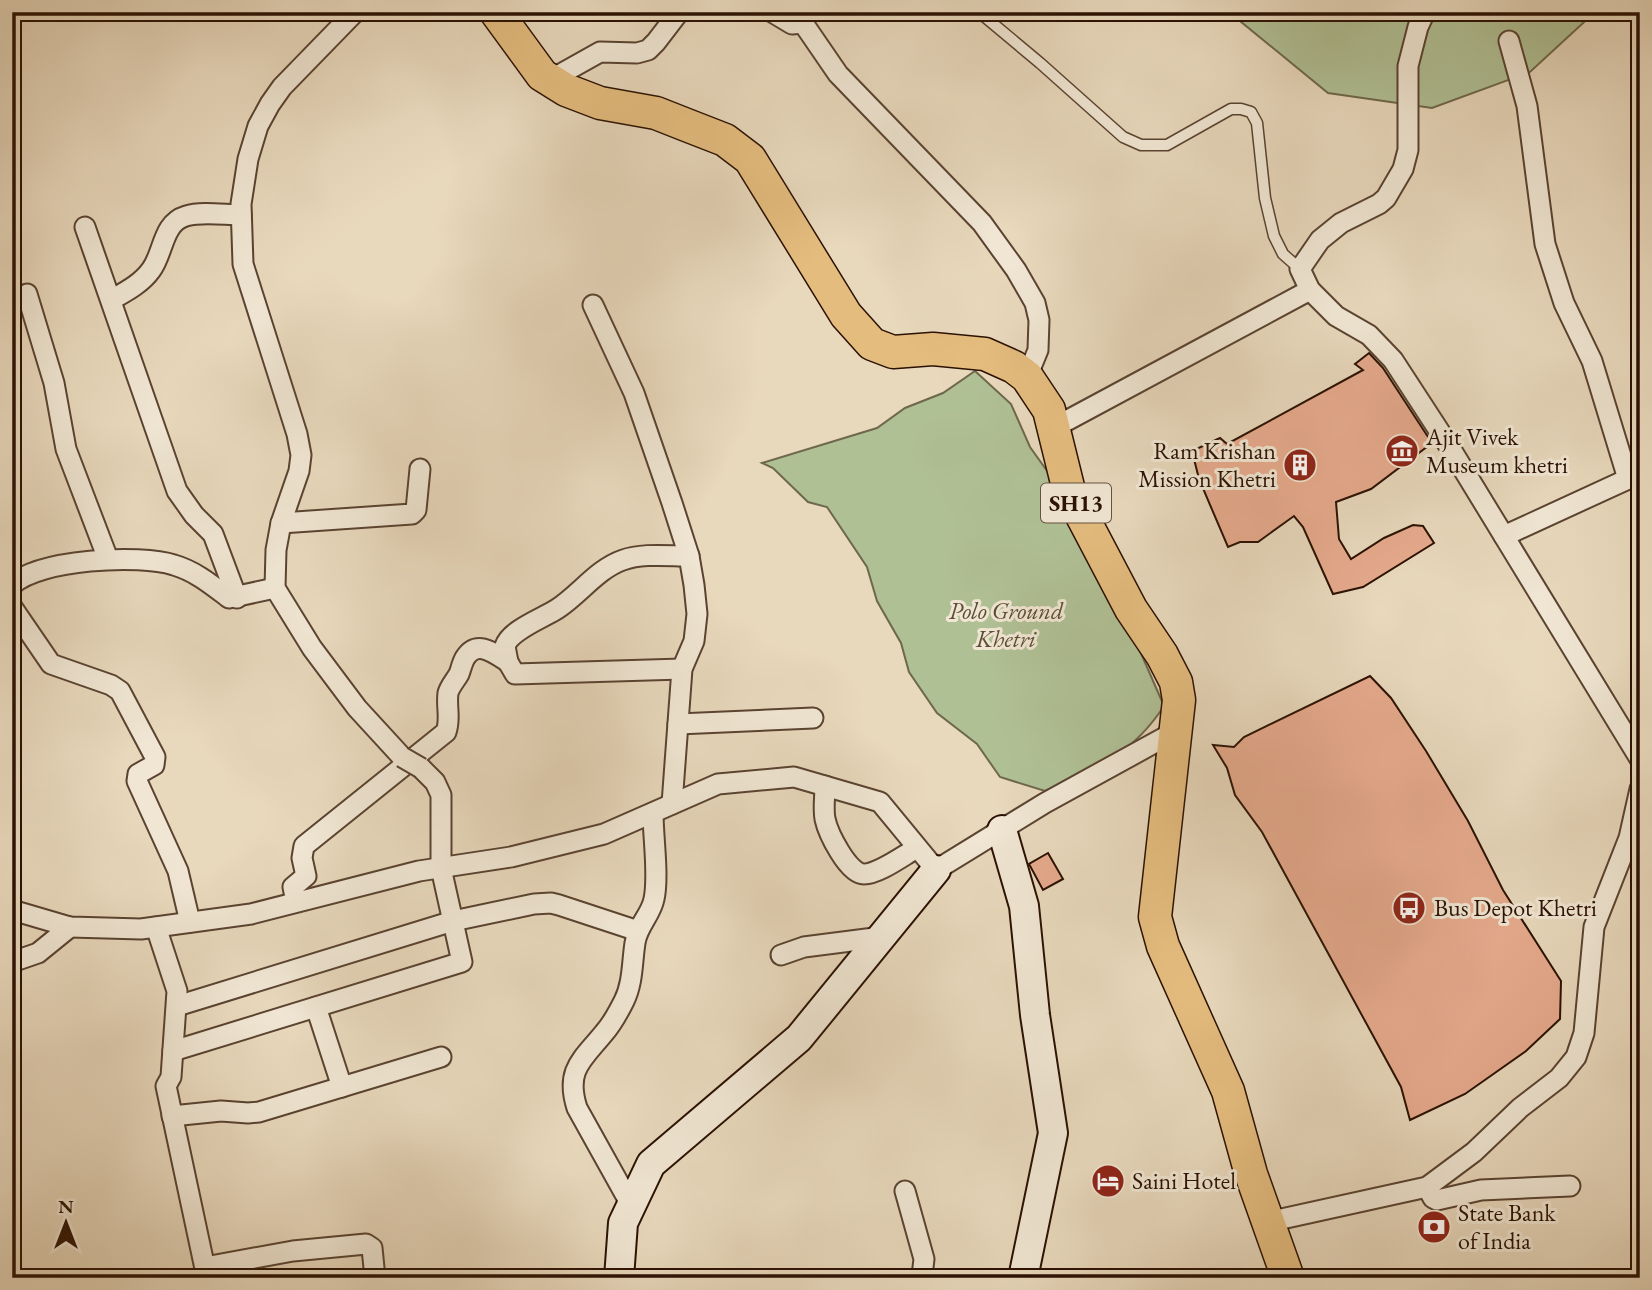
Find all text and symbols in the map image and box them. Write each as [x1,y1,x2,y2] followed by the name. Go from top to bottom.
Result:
[1425,421,1568,480] place label: Ajit Vivek Museum khetri
[1383,432,1421,470] museum icon: Ajit Vivek Museum khetri
[1138,435,1276,494] place label: Ram Krishan Mission Khetri
[1281,446,1319,484] building icon: Ram Krishan Mission Khetri
[1041,484,1111,523] road number: SH13
[949,595,1064,654] park label: Polo Ground Khetri
[1390,889,1428,927] bus stop icon: Bus Depot Khetri
[1434,892,1597,923] place label: Bus Depot Khetri
[1089,1162,1127,1200] hotel icon: Saini Hotel
[1132,1165,1236,1196] place label: Saini Hotel
[32,1188,102,1258] north arrow
[58,1194,74,1219] text: N
[1458,1197,1556,1256] place label: State Bank of India
[1415,1208,1453,1246] bank icon: State Bank of India

